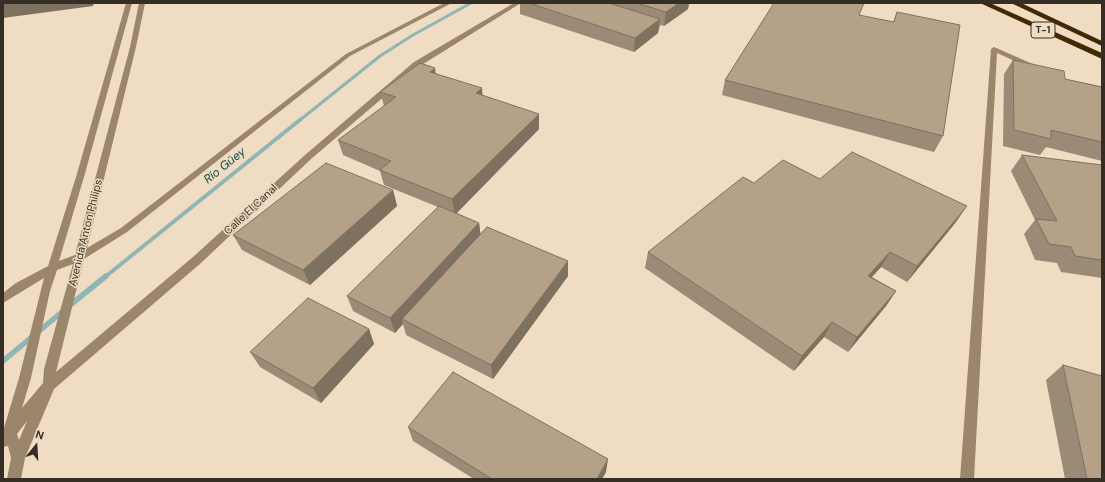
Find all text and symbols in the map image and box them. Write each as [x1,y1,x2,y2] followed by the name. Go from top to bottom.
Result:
[1031,22,1055,38] road number: T-1
[201,145,249,187] water label: Río Güey
[66,178,106,288] street label: Avenida Anton Philips
[222,182,280,238] street label: Calle El Canal
[16,426,56,466] north arrow
[34,427,46,442] text: N

